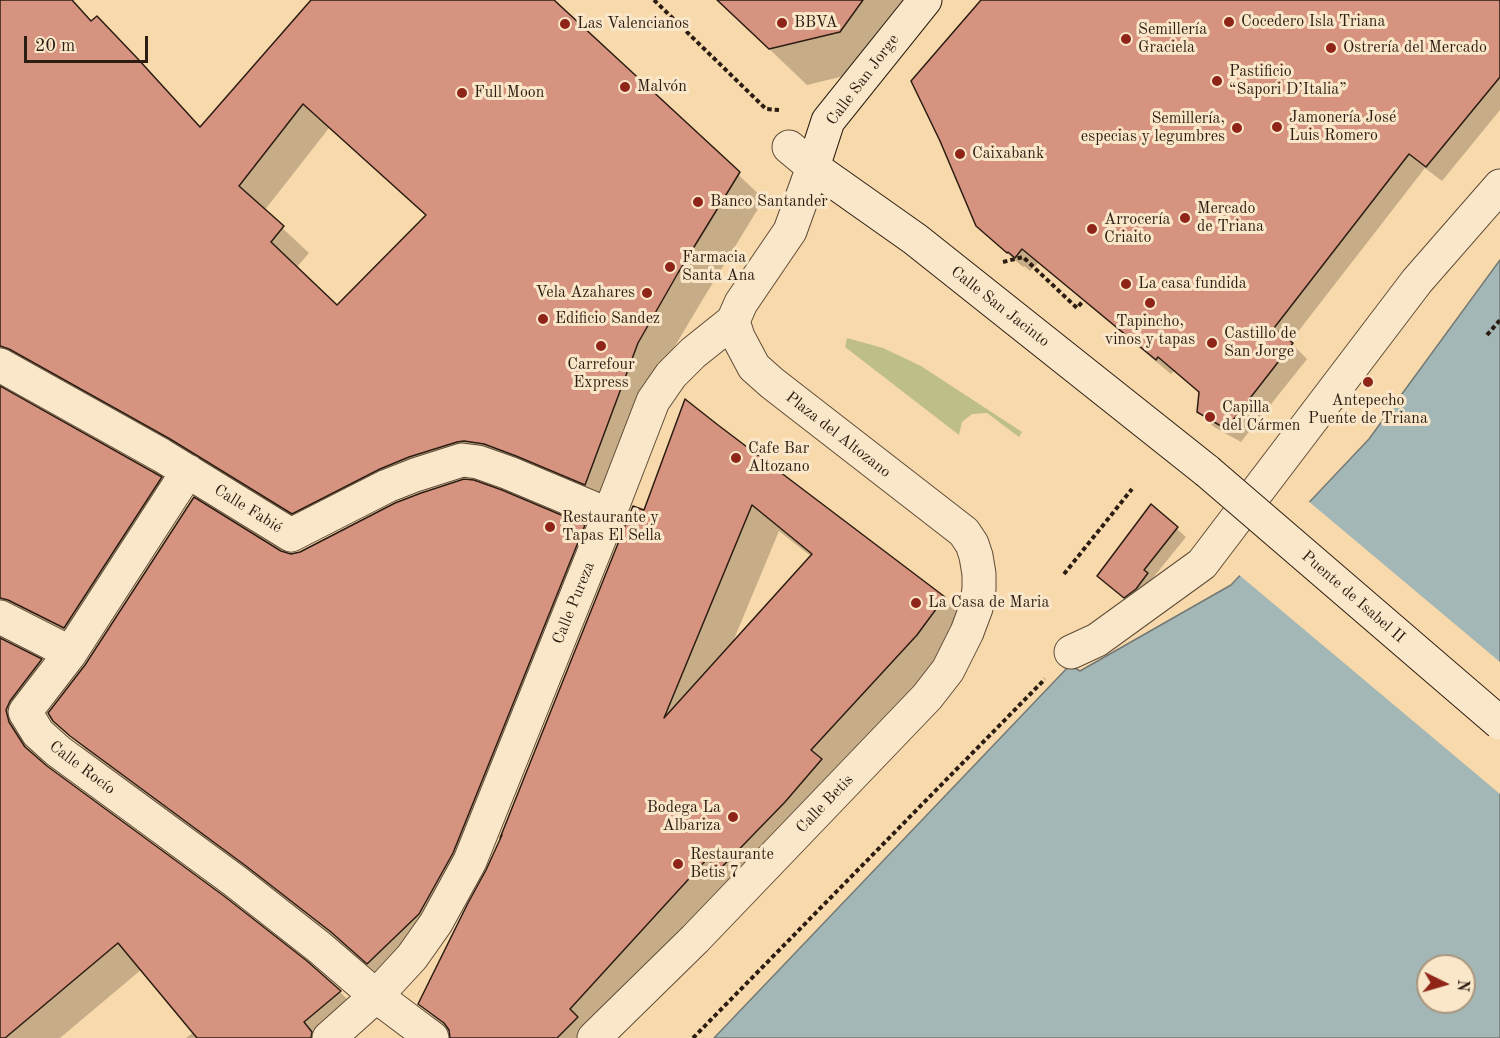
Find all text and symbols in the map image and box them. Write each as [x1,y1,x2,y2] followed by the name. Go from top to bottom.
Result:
[1241,12,1385,32] place label: Cocedero Isla Triana
[794,13,838,33] place label: BBVA
[577,14,689,34] place label: Las Valencianos
[1222,15,1236,29] marker: Cocedero Isla Triana
[775,16,789,30] marker: BBVA
[558,17,572,31] marker: Las Valencianos
[1138,20,1207,58] place label: Semillería Graciela
[27,24,152,62] scale bar
[822,31,904,129] street label: Calle San Jorge
[1119,32,1133,46] marker: Semillería Graciela
[35,37,75,55] text: 20 m
[1343,38,1487,58] place label: Ostrería del Mercado
[1324,41,1338,55] marker: Ostrería del Mercado
[1229,62,1347,100] place label: Pastificio “Sapori D’Italia”
[1210,74,1224,88] marker: Pastificio “Sapori D’Italia”
[637,77,687,97] place label: Malvón
[618,80,632,94] marker: Malvón
[474,83,544,103] place label: Full Moon
[455,86,469,100] marker: Full Moon
[1289,108,1396,146] place label: Jamonería José Luis Romero
[1081,109,1225,147] place label: Semillería, especias y legumbres
[1270,120,1284,134] marker: Jamonería José Luis Romero
[1230,121,1244,135] marker: Semillería, especias y legumbres
[972,144,1044,164] place label: Caixabank
[953,147,967,161] marker: Caixabank
[710,192,828,212] place label: Banco Santander
[691,195,705,209] marker: Banco Santander
[1197,199,1264,237] place label: Mercado de Triana
[1104,210,1170,248] place label: Arrocería Criaito
[1178,211,1192,225] marker: Mercado de Triana
[1085,222,1099,236] marker: Arrocería Criaito
[682,248,755,286] place label: Farmacia Santa Ana
[663,260,677,274] marker: Farmacia Santa Ana
[947,262,1053,352] street label: Calle San Jacinto
[1138,274,1247,294] place label: La casa fundida
[1119,277,1133,291] marker: La casa fundida
[535,283,635,303] place label: Vela Azahares
[640,286,654,300] marker: Vela Azahares
[1143,296,1157,310] marker: Tapincho, vinos y tapas
[555,309,660,329] place label: Edificio Sandez
[536,312,550,326] marker: Edificio Sandez
[1105,312,1195,350] place label: Tapincho, vinos y tapas
[1224,324,1296,362] place label: Castillo de San Jorge
[1205,336,1219,350] marker: Castillo de San Jorge
[594,339,608,353] marker: Carrefour Express
[567,355,635,393] place label: Carrefour Express
[1361,375,1375,389] marker: Antepecho Puente de Triana
[781,388,895,482] street label: Plaza del Altozano
[1308,391,1428,429] place label: Antepecho Puente de Triana
[1222,398,1300,436] place label: Capilla del Cármen
[1203,410,1217,424] marker: Capilla del Cármen
[748,439,810,477] place label: Cafe Bar Altozano
[729,451,743,465] marker: Cafe Bar Altozano
[210,481,286,537] street label: Calle Fabié
[562,508,662,546] place label: Restaurante y Tapas El Sella
[543,520,557,534] marker: Restaurante y Tapas El Sella
[1297,547,1409,647] street label: Puente de Isabel II
[549,559,599,647] street label: Calle Pureza
[928,593,1049,613] place label: La Casa de Maria
[909,596,923,610] marker: La Casa de Maria
[45,737,119,799] street label: Calle Rocío
[792,771,858,837] street label: Calle Betis
[647,798,721,836] place label: Bodega La Albariza
[726,810,740,824] marker: Bodega La Albariza
[690,845,774,883] place label: Restaurante Betis 7
[671,857,685,871] marker: Restaurante Betis 7
[1416,954,1476,1014] north arrow
[1453,979,1470,992] text: N

